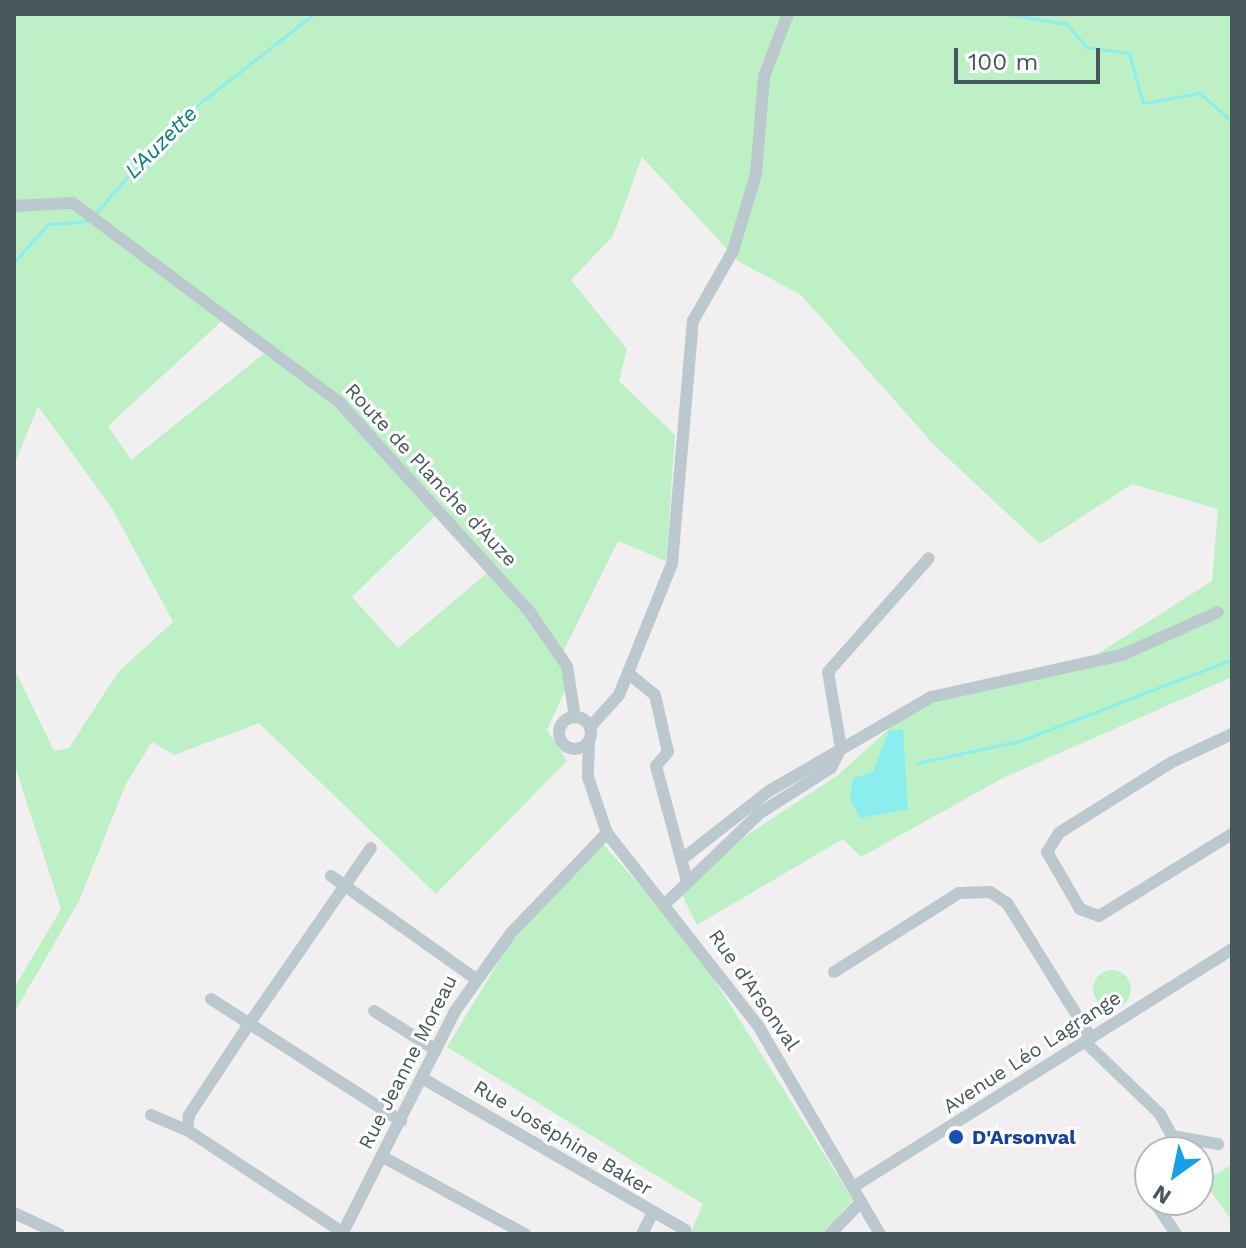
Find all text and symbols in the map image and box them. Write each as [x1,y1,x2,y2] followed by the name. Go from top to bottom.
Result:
[958,32,1104,82] scale bar
[968,48,1038,76] text: 100 m
[119,100,203,184] water label: L'Auzette
[340,379,522,571] street label: Route de Planche d'Auze
[703,925,805,1055] street label: Rue d'Arsonval
[354,971,462,1153] street label: Rue Jeanne Moreau
[939,985,1125,1119] street label: Avenue Léo Lagrange
[469,1075,657,1201] street label: Rue Joséphine Baker
[972,1125,1076,1149] place label: D'Arsonval
[947,1128,965,1146] marker: D'Arsonval
[1134,1136,1214,1216] north arrow
[1148,1180,1175,1210] text: N

